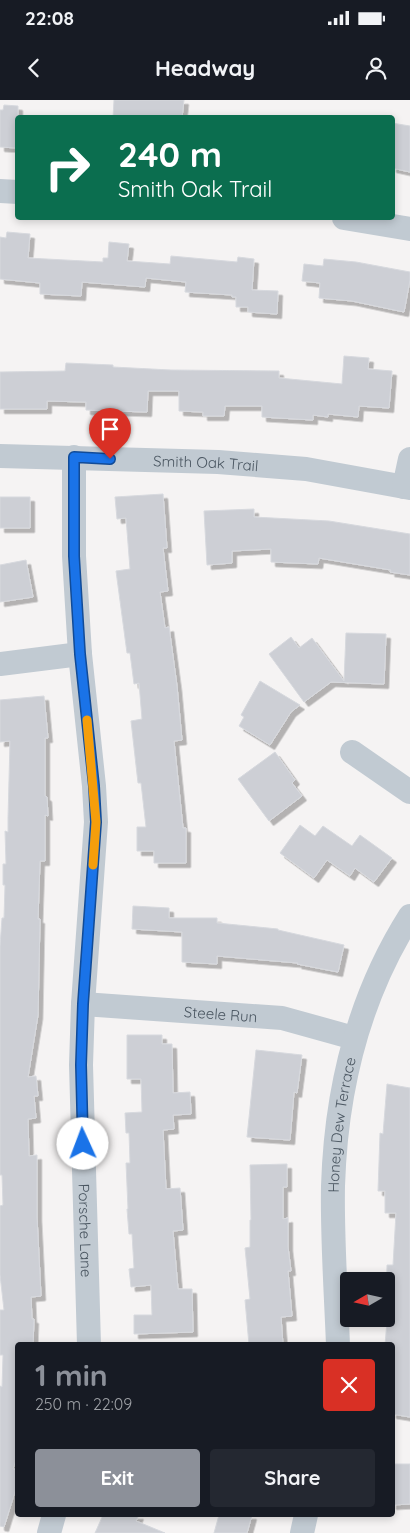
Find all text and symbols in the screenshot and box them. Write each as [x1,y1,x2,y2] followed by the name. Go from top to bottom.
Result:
[25,6,74,30] text: 22:08
[20,54,48,82] icon: back
[155,54,255,82] text: Headway
[362,54,390,82] icon: person
[118,132,222,176] text: 240 m
[35,135,100,200] icon: right
[118,175,272,203] text: Smith Oak Trail
[89,408,131,459] pin
[96,415,124,443] icon: arrive
[153,451,259,475] street label: Smith Oak Trail
[183,1002,258,1026] street label: Steele Run
[323,1055,359,1193] street label: Honey Dew Terrace
[56,1117,108,1169] position arrow
[75,1183,97,1278] street label: Porsche Lane
[340,1272,395,1328] north arrow
[340,1272,395,1327] map controls
[35,1356,108,1394] text: 1 min
[323,1359,375,1411] button: close
[35,1394,132,1414] text: 250 m · 22:09
[35,1449,200,1507] button: Exit
[210,1449,375,1507] button: Share

